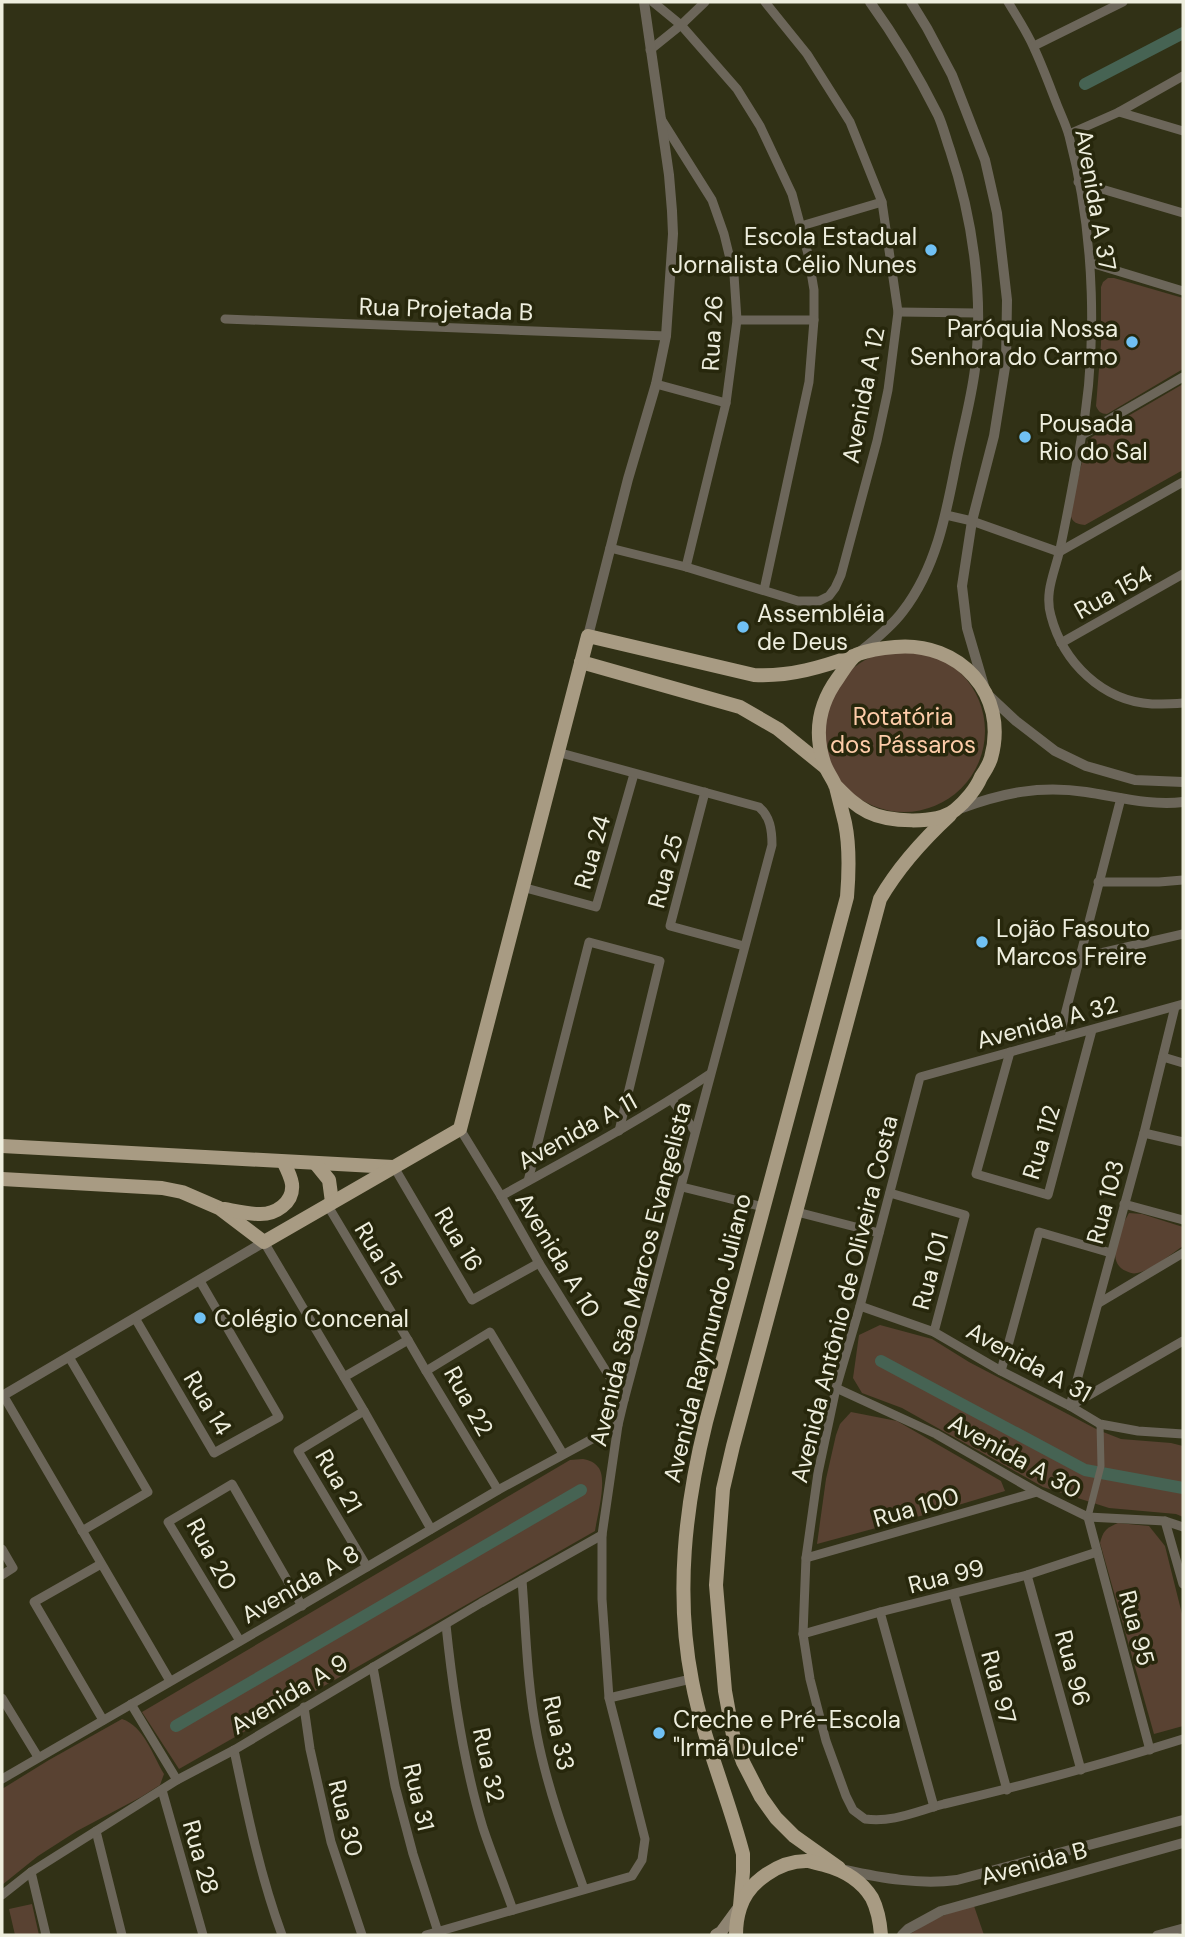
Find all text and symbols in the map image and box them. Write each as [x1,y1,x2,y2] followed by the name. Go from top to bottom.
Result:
[1068,127,1124,273] street label: Avenida A 37
[671,221,917,280] place label: Escola Estadual Jornalista Célio Nunes
[923,242,939,258] marker: Escola Estadual Jornalista Célio Nunes
[358,290,534,328] street label: Rua Projetada B
[695,294,729,372] street label: Rua 26
[910,313,1118,372] place label: Paróquia Nossa Senhora do Carmo
[835,324,891,466] street label: Avenida A 12
[1124,334,1140,350] marker: Paróquia Nossa Senhora do Carmo
[1039,408,1148,467] place label: Pousada Rio do Sal
[1017,429,1033,445] marker: Pousada Rio do Sal
[1069,558,1157,626] street label: Rua 154
[757,598,885,657] place label: Assembléia de Deus
[735,619,751,635] marker: Assembléia de Deus
[830,701,976,760] park label: Rotatória dos Pássaros
[567,811,617,893] street label: Rua 24
[640,830,690,912] street label: Rua 25
[996,913,1150,972] place label: Lojão Fasouto Marcos Freire
[974,934,990,950] marker: Lojão Fasouto Marcos Freire
[973,988,1121,1056] street label: Avenida A 32
[512,1086,642,1176] street label: Avenida A 11
[582,1098,698,1450] street label: Avenida São Marcos Evangelista
[1015,1101,1067,1183] street label: Rua 112
[783,1112,905,1486] street label: Avenida Antônio de Oliveira Costa
[1079,1157,1131,1247] street label: Rua 103
[508,1187,608,1323] street label: Avenida A 10
[656,1190,758,1486] street label: Avenida Raymundo Juliano
[428,1201,490,1277] street label: Rua 16
[348,1216,410,1292] street label: Rua 15
[905,1229,955,1313] street label: Rua 101
[214,1303,409,1334] place label: Colégio Concenal
[192,1310,208,1326] marker: Colégio Concenal
[961,1315,1097,1409] street label: Avenida A 31
[437,1361,501,1441] street label: Rua 22
[177,1365,239,1441] street label: Rua 14
[943,1407,1087,1505] street label: Avenida A 30
[308,1443,370,1519] street label: Rua 21
[870,1480,962,1534] street label: Rua 100
[180,1513,244,1595] street label: Rua 20
[235,1538,365,1630] street label: Avenida A 8
[905,1552,987,1600] street label: Rua 99
[1112,1587,1162,1669] street label: Rua 95
[1048,1627,1098,1709] street label: Rua 96
[225,1647,353,1741] street label: Avenida A 9
[974,1647,1024,1727] street label: Rua 97
[536,1693,582,1773] street label: Rua 33
[673,1704,901,1763] place label: Creche e Pré-Escola "Irmã Dulce"
[466,1725,512,1805] street label: Rua 32
[651,1725,667,1741] marker: Creche e Pré-Escola "Irmã Dulce"
[396,1760,442,1834] street label: Rua 31
[322,1776,370,1860] street label: Rua 30
[176,1816,226,1898] street label: Rua 28
[977,1834,1091,1892] street label: Avenida B

